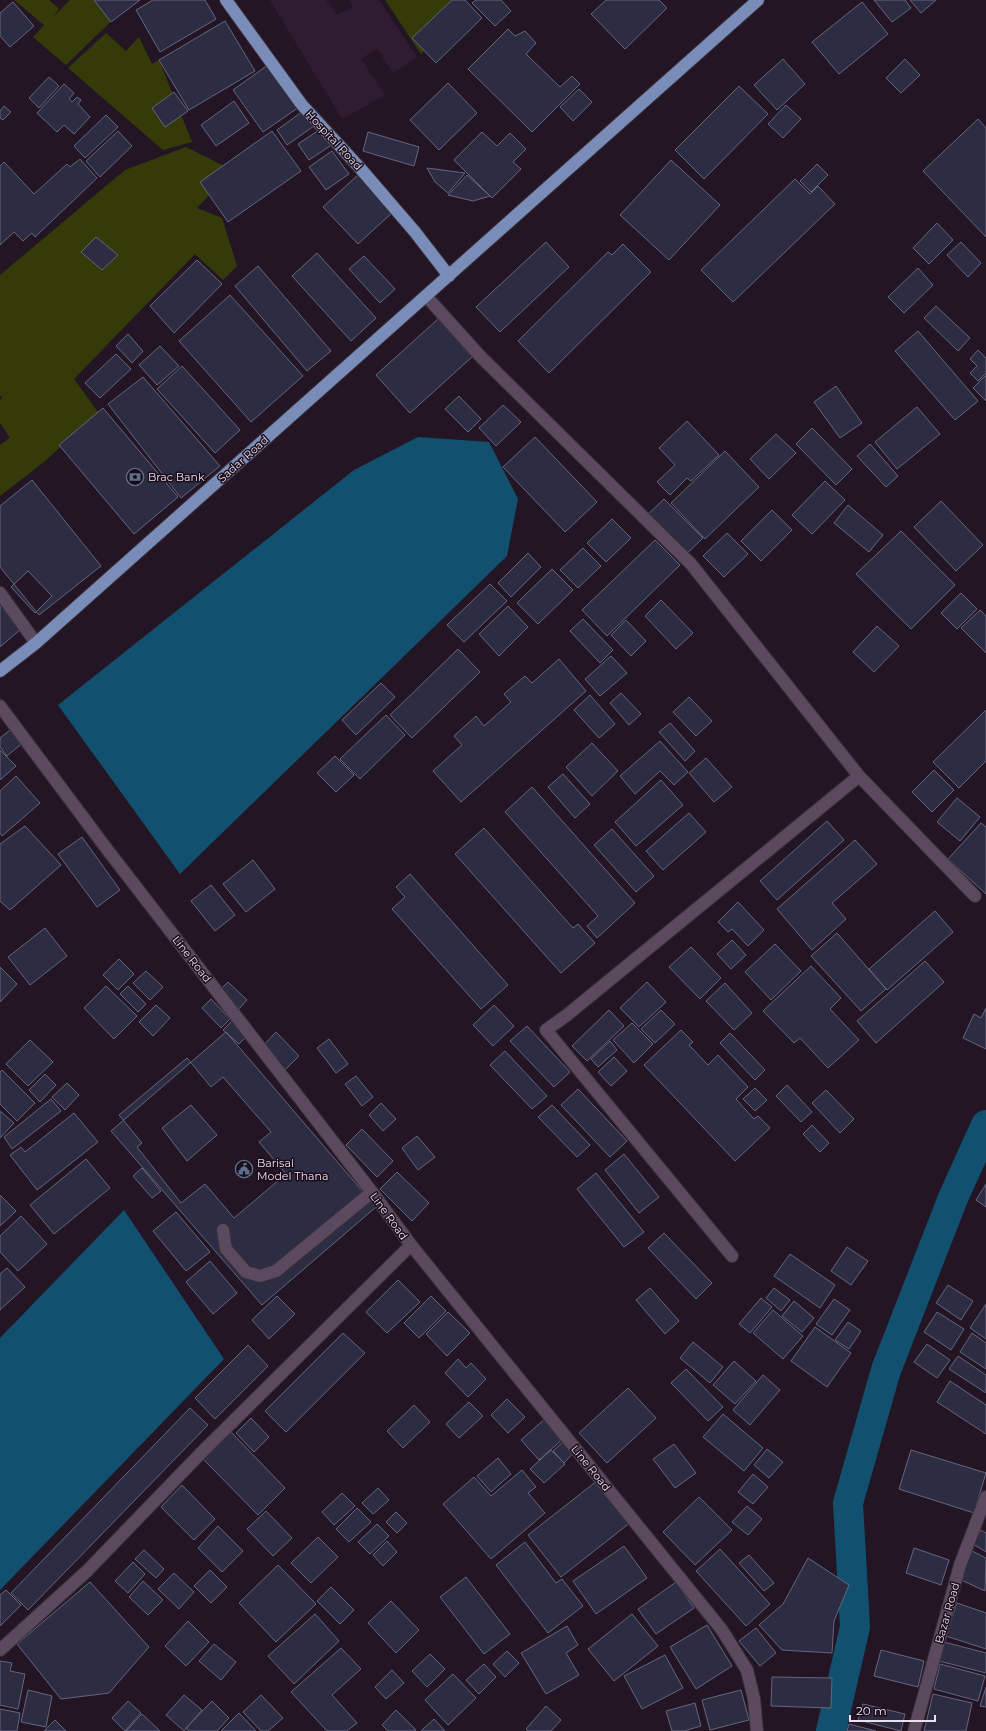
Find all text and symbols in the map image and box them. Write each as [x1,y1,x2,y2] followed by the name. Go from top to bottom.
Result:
[303,107,365,173] street label: Hospital Road
[215,433,271,485] street label: Sadar Road
[125,467,145,487] bank icon: Brac Bank
[148,470,205,484] place label: Brac Bank
[170,933,214,985] street label: Line Road
[257,1156,329,1183] place label: Barisal Model Thana
[234,1159,254,1179] public building icon: Barisal Model Thana
[367,1190,411,1242] street label: Line Road
[568,1442,614,1494] street label: Line Road
[932,1581,962,1645] street label: Bazar Road
[850,1697,935,1723] scale bar
[856,1703,887,1718] text: 20 m

